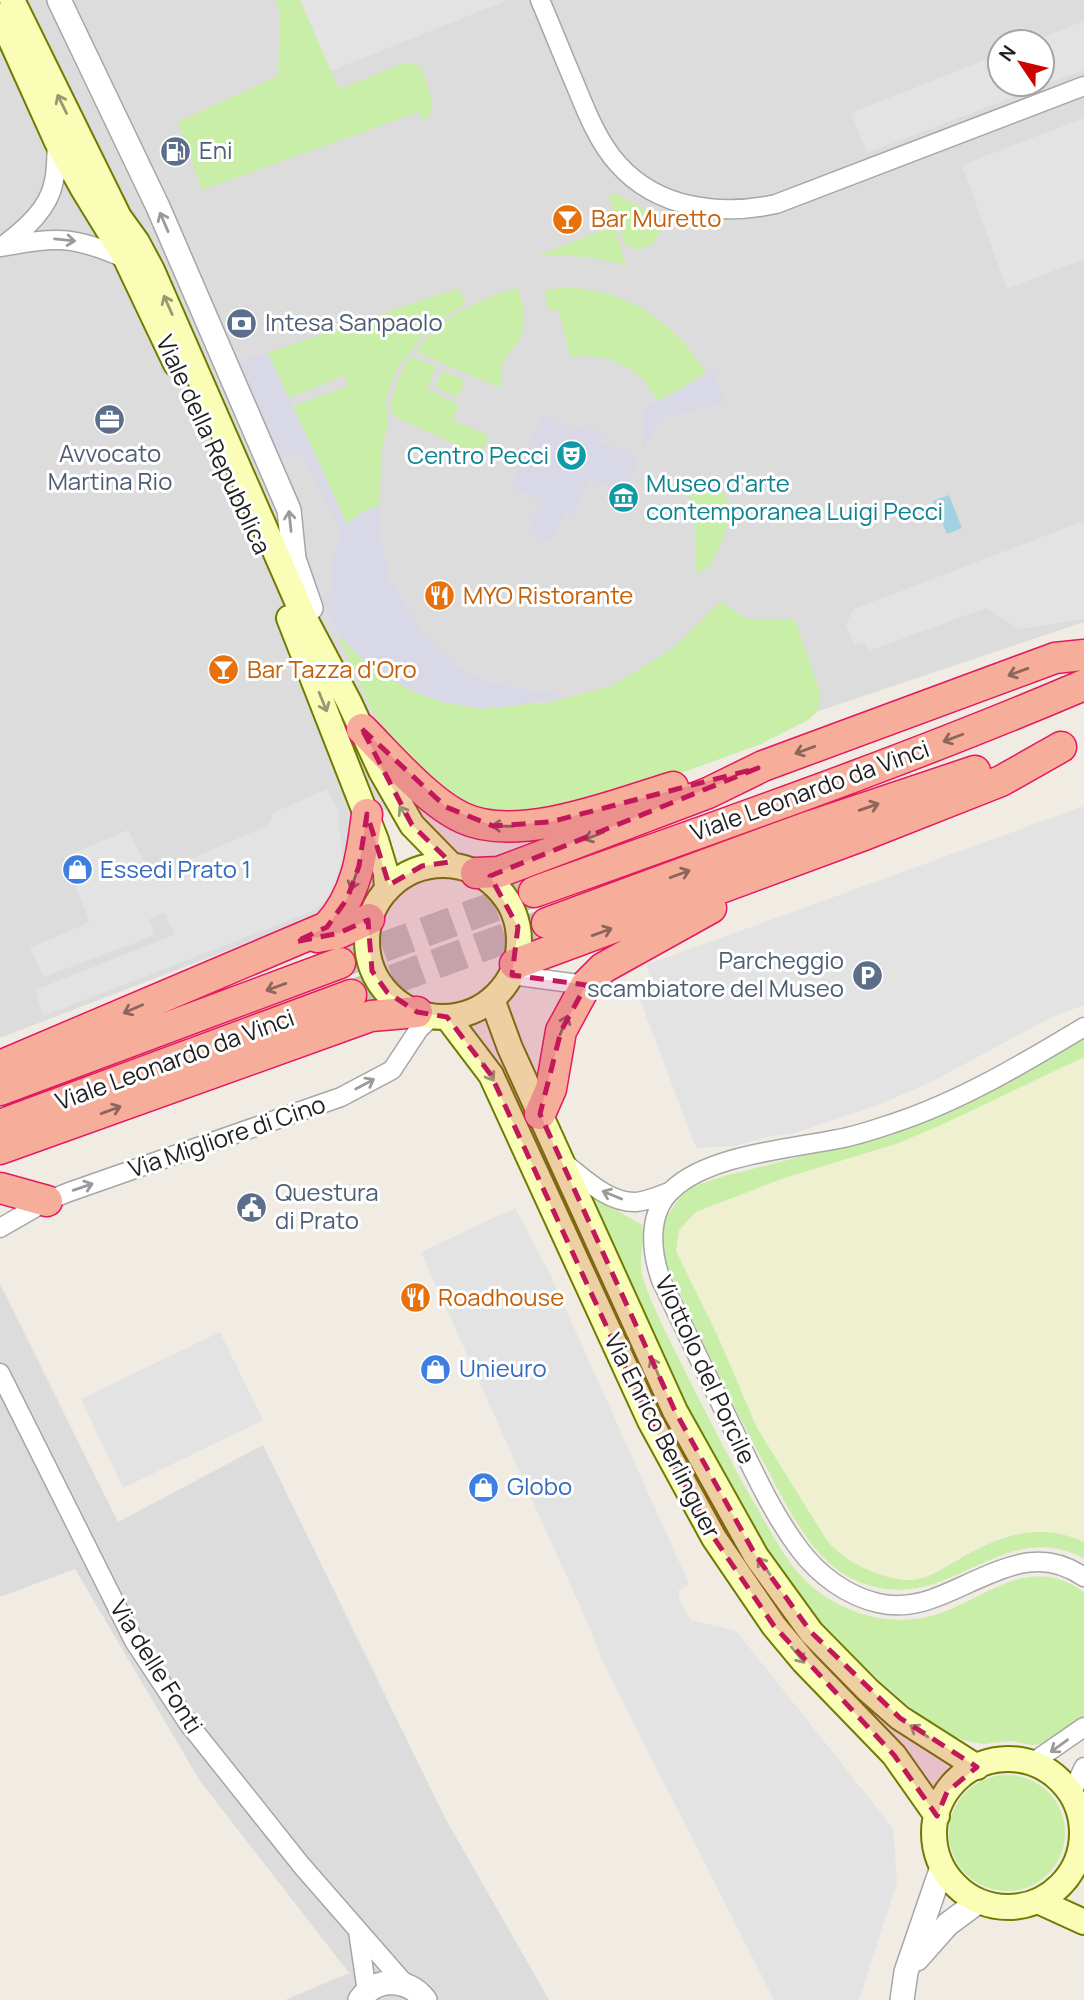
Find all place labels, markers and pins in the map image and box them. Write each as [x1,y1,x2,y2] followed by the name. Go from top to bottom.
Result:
[199,133,233,166] place label: Eni
[159,134,193,168] fuel station icon: Eni
[591,201,721,234] place label: Bar Muretto
[551,202,585,236] bar icon: Bar Muretto
[265,305,443,338] place label: Intesa Sanpaolo
[225,306,259,340] bank icon: Intesa Sanpaolo
[93,403,127,437] office icon: Avvocato Martina Rio
[48,436,172,497] place label: Avvocato Martina Rio
[407,438,549,471] place label: Centro Pecci
[555,439,589,473] theatre icon: Centro Pecci
[646,466,943,527] place label: Museo d'arte contemporanea Luigi Pecci
[606,481,640,515] museum icon: Museo d'arte contemporanea Luigi Pecci
[463,578,633,611] place label: MYO Ristorante
[423,579,457,613] restaurant icon: MYO Ristorante
[247,652,417,685] place label: Bar Tazza d'Oro
[207,653,241,687] bar icon: Bar Tazza d'Oro
[100,852,251,885] place label: Essedi Prato 1
[60,853,94,887] shop icon: Essedi Prato 1
[587,943,844,1004] place label: Parcheggio scambiatore del Museo
[850,958,884,992] parking icon: Parcheggio scambiatore del Museo
[275,1175,379,1236] place label: Questura di Prato
[235,1190,269,1224] public building icon: Questura di Prato
[438,1280,564,1313] place label: Roadhouse
[398,1281,432,1315] restaurant icon: Roadhouse
[459,1351,547,1384] place label: Unieuro
[419,1352,453,1386] shop icon: Unieuro
[507,1469,572,1502] place label: Globo
[467,1470,501,1504] shop icon: Globo

